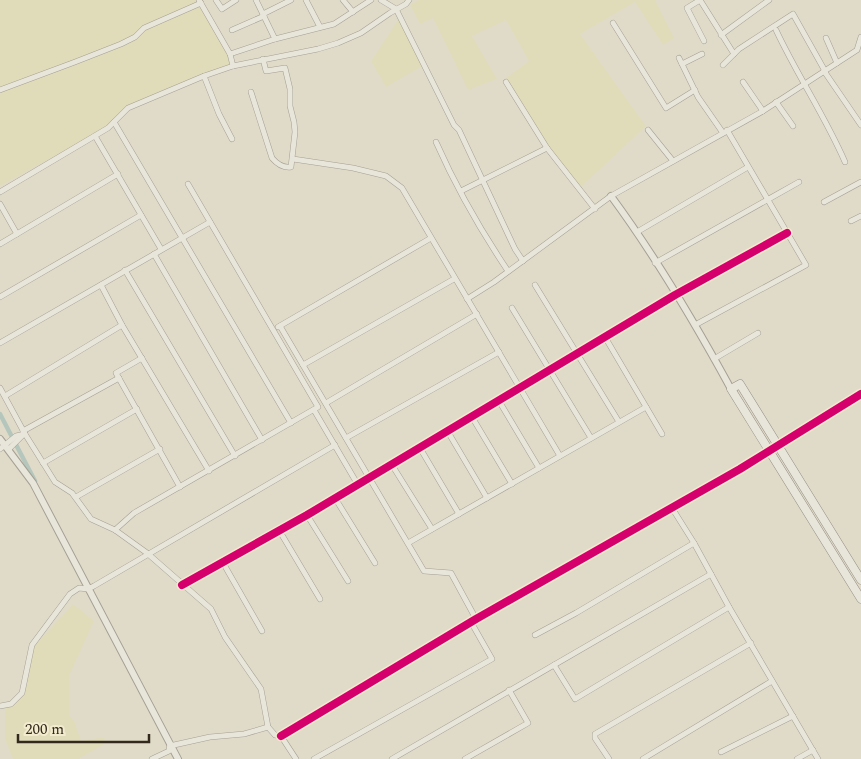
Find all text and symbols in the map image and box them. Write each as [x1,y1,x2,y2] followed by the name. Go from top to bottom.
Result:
[18,712,149,744] scale bar
[25,718,64,741] text: 200 m

